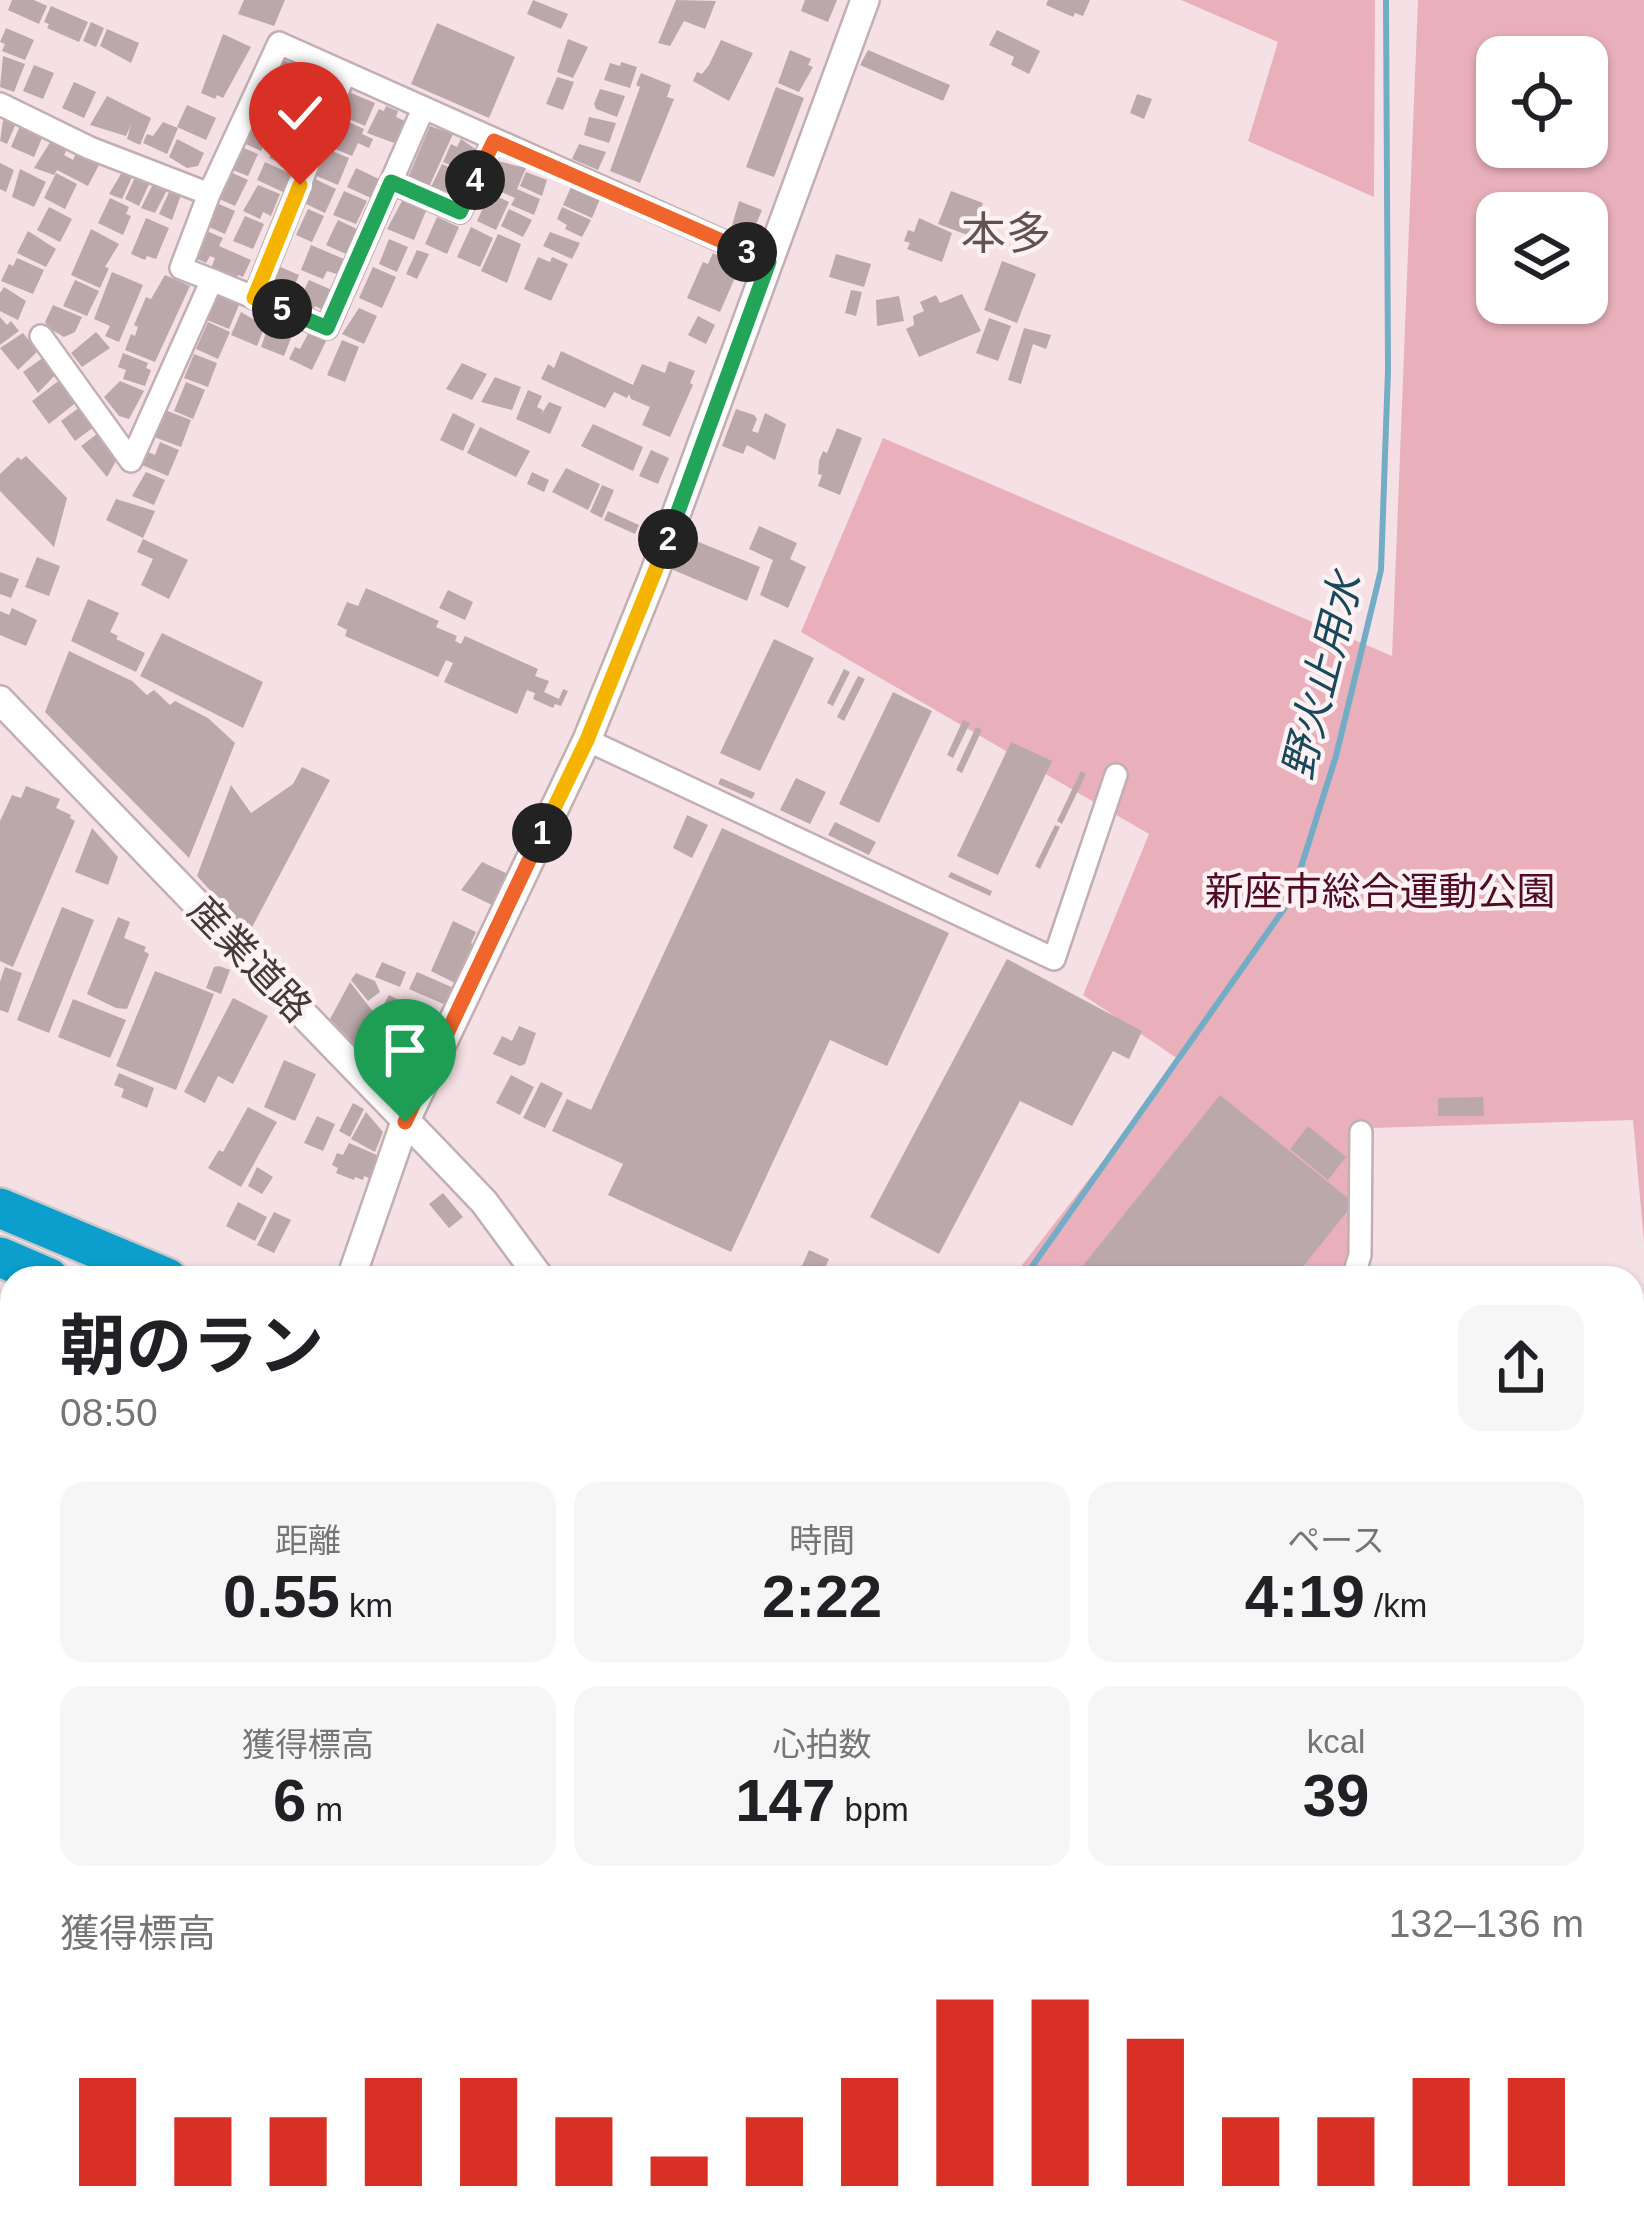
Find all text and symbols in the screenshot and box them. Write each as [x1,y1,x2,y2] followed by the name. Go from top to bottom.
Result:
[1476,36,1608,324] map controls
[1476,36,1608,168] button: locate
[249,62,351,185] pin
[267,80,333,146] icon: check
[445,150,505,210] pin: 4
[466,161,484,198] text: 4
[1476,192,1608,324] button: layers
[961,208,1051,259] district label: 本多
[717,222,777,282] pin: 3
[738,233,756,270] text: 3
[252,279,312,339] pin: 5
[273,290,291,327] text: 5
[638,509,698,569] pin: 2
[659,520,677,557] text: 2
[1274,565,1371,784] water label: 野火止用水
[512,803,572,863] pin: 1
[533,814,551,851] text: 1
[1204,870,1556,913] park label: 新座市総合運動公園
[180,888,320,1030] street label: 産業道路
[354,999,456,1122] pin
[372,1017,438,1083] icon: arrive
[1458,1305,1584,1431] button: share
[60,1309,324,1383] text: 朝のラン
[60,1391,158,1434] text: 08:50
[275,1522,341,1559] text: 距離
[789,1522,855,1559] text: 時間
[1287,1522,1385,1559] text: ペース
[223,1563,340,1630] text: 0.55
[762,1563,882,1630] text: 2:22
[1245,1563,1365,1630] text: 4:19
[340,1587,393,1624] text: km
[1365,1587,1427,1624] text: /km
[1307,1723,1365,1760] text: kcal
[242,1726,374,1763] text: 獲得標高
[773,1726,872,1763] text: 心拍数
[1303,1762,1369,1829] text: 39
[273,1767,306,1834] text: 6
[735,1767,835,1834] text: 147
[306,1791,343,1828] text: m
[835,1791,909,1828] text: bpm
[1389,1902,1584,1945] text: 132–136 m
[60,1912,216,1955] text: 獲得標高

